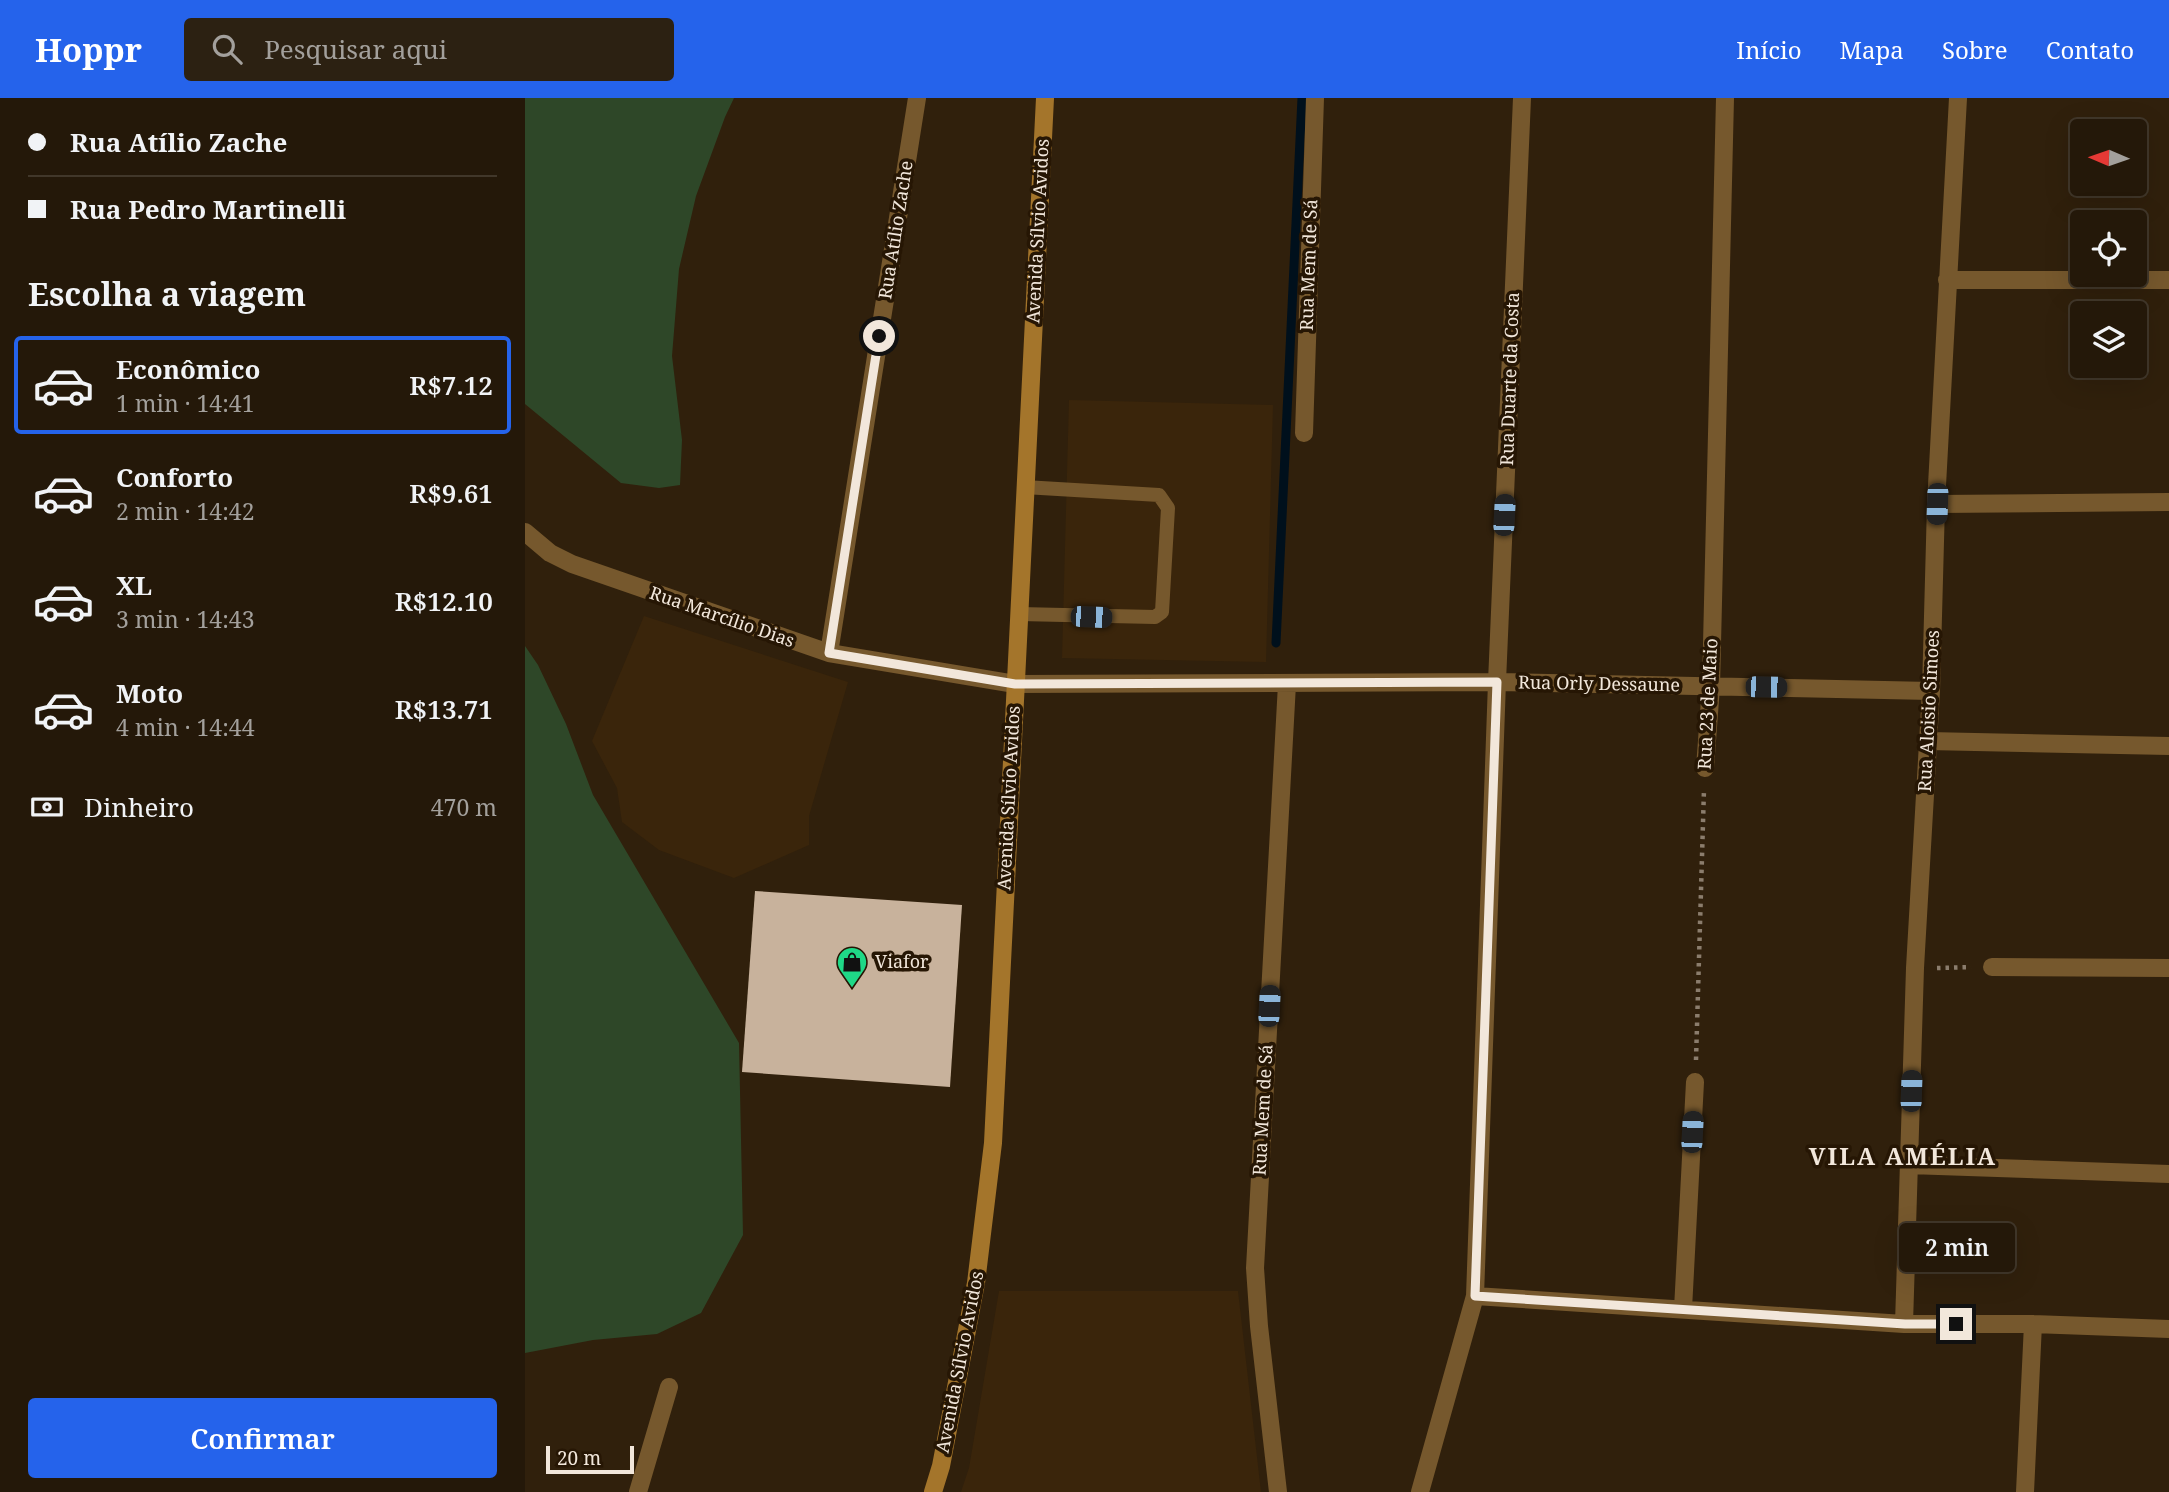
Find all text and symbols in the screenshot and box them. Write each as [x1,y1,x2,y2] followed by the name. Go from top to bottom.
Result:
[184,18,674,81] search box
[35,27,142,72] text: Hoppr
[208,30,246,68] icon: search
[264,31,447,67] text: Pesquisar aqui
[1736,33,1802,66] text: Início
[1840,33,1904,66] text: Mapa
[1942,33,2008,66] text: Sobre
[2046,33,2134,66] text: Contato
[2070,119,2147,196] north arrow
[2070,119,2147,378] map controls
[70,124,287,160] text: Rua Atílio Zache
[1020,138,1054,324] street label: Avenida Sílvio Avidos
[872,159,918,301] street label: Rua Atílio Zache
[70,191,346,227] text: Rua Pedro Martinelli
[1294,199,1322,331] street label: Rua Mem de Sá
[2070,210,2147,287] button: locate
[28,272,306,315] text: Escolha a viagem
[1494,292,1524,466] street label: Rua Duarte da Costa
[2070,301,2147,378] button: layers
[863,320,895,352] route start
[116,351,260,387] text: Econômico
[32,354,95,417] icon: car
[409,367,493,403] text: R$7.12
[116,387,254,419] text: 1 min · 14:41
[116,459,233,495] text: Conforto
[32,462,95,525] icon: car
[409,475,493,511] text: R$9.61
[1926,483,1949,525] car
[1493,493,1516,537] car
[116,495,254,527] text: 2 min · 14:42
[116,567,152,603] text: XL
[32,570,95,633] icon: car
[647,580,798,652] street label: Rua Marcílio Dias
[395,583,493,619] text: R$12.10
[116,603,254,635] text: 3 min · 14:43
[1070,606,1113,628] car
[1912,629,1944,793] street label: Rua Aloisio Simoes
[1692,638,1722,770] street label: Rua 23 de Maio
[1518,670,1680,696] street label: Rua Orly Dessaune
[116,675,183,711] text: Moto
[1745,676,1788,698] car
[32,678,95,741] icon: car
[395,691,493,727] text: R$13.71
[991,705,1025,891] street label: Avenida Sílvio Avidos
[116,711,254,743] text: 4 min · 14:44
[28,788,66,826] icon: cash
[84,789,194,825] text: Dinheiro
[431,791,497,823] text: 470 m
[835,945,869,989] shop icon: Viafor
[875,949,929,973] place label: Viafor
[1258,984,1281,1028] car
[1247,1044,1277,1176] street label: Rua Mem de Sá
[1900,1070,1923,1112] car
[1681,1110,1704,1154] car
[1809,1139,1997,1172] district label: VILA AMÉLIA
[1898,1222,2014,1272] callout: 2 min
[1925,1231,1989,1263] text: 2 min
[930,1269,988,1455] street label: Avenida Sílvio Avidos
[1940,1308,1972,1340] route end
[28,1398,497,1478] button: Confirmar
[546,1443,633,1475] scale bar
[557,1445,601,1471] text: 20 m

